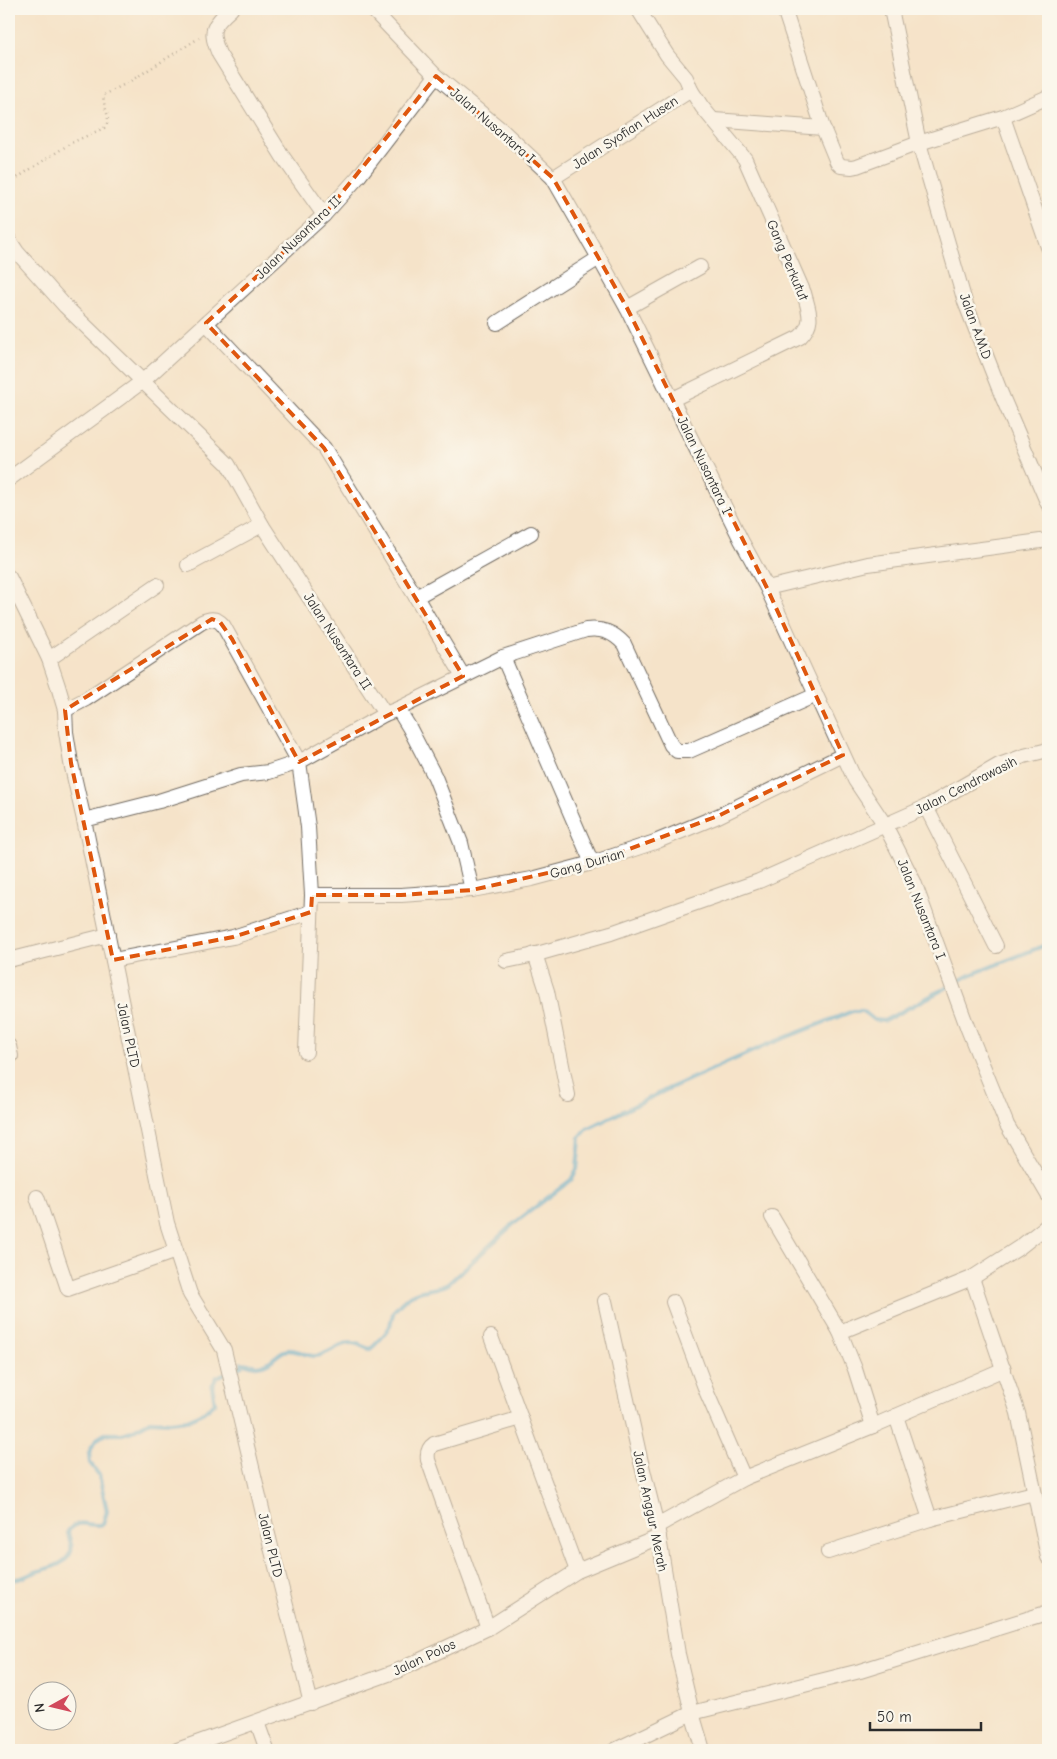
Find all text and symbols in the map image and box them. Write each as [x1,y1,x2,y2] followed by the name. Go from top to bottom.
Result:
[447,84,539,167] street label: Jalan Nusantara I
[569,92,681,173] street label: Jalan Syofian Husen
[252,192,345,283] street label: Jalan Nusantara II
[763,217,813,304] street label: Gang Perkutut
[956,291,995,362] street label: Jalan A.M.D
[673,413,736,517] street label: Jalan Nusantara I
[300,589,375,693] street label: Jalan Nusantara II
[913,753,1020,818] street label: Jalan Cendrawasih
[548,845,626,882] street label: Gang Durian
[894,856,949,962] street label: Jalan Nusantara I
[113,1001,144,1069] street label: Jalan PLTD
[629,1449,672,1573] street label: Jalan Anggur Merah
[254,1511,287,1579] street label: Jalan PLTD
[390,1635,458,1679] street label: Jalan Polos
[28,1682,78,1732] north arrow
[870,1699,981,1731] scale bar
[31,1702,49,1713] text: N
[877,1708,912,1726] text: 50 m

